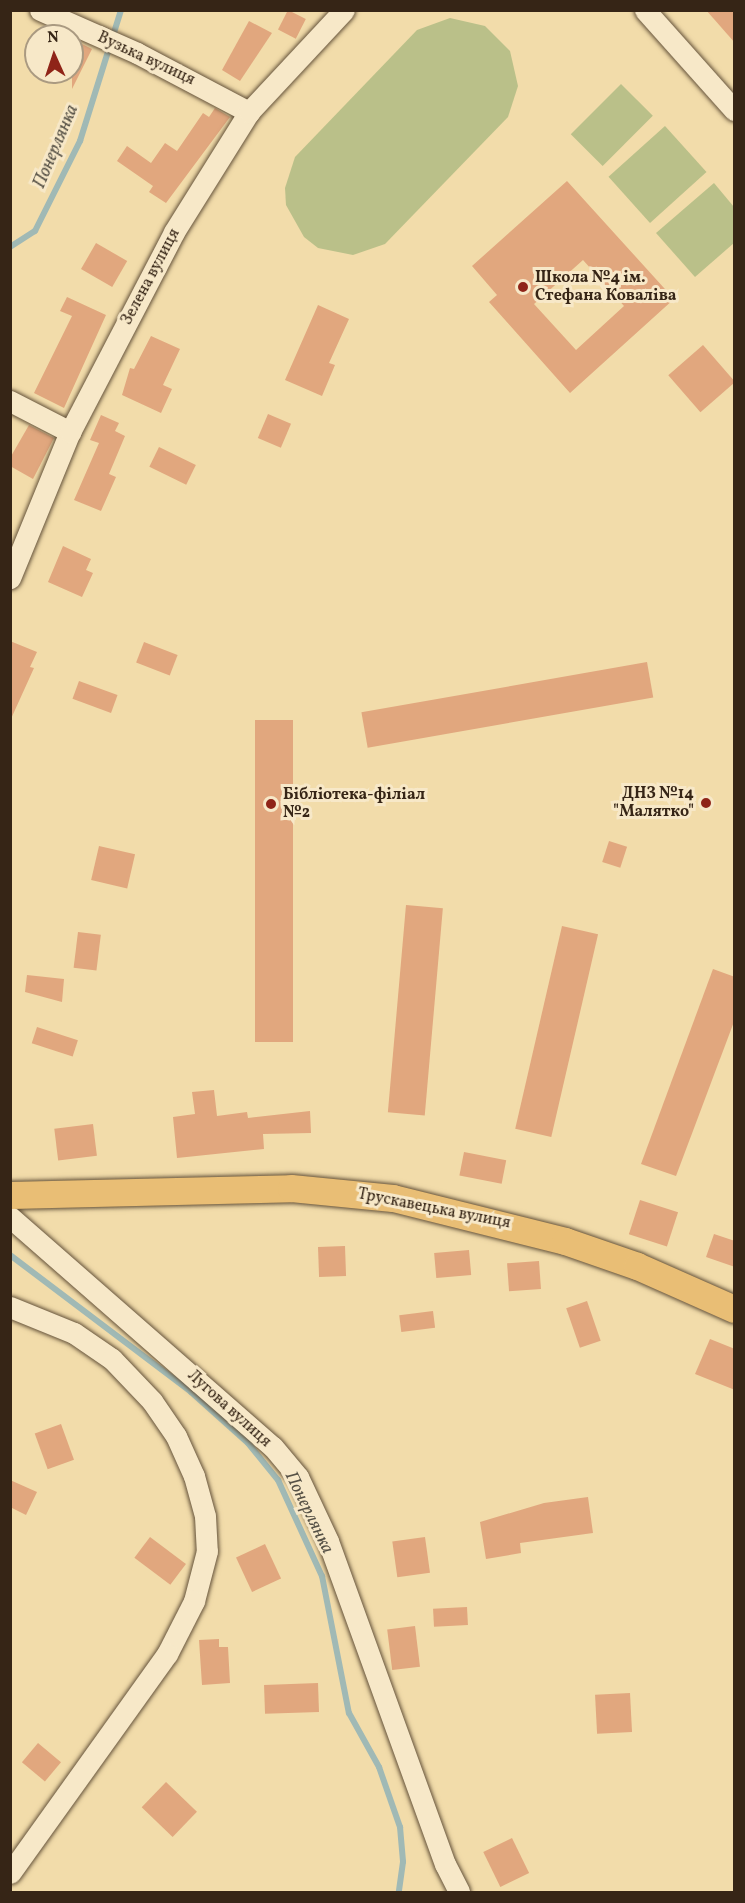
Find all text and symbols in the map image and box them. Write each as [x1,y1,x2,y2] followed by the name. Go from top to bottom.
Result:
[24,24,84,84] north arrow
[47,27,60,49] text: N
[94,28,198,90] street label: Вузька вулиця
[30,102,84,192] water label: Понерлянка
[118,226,184,328] street label: Зелена вулиця
[535,268,677,306] place label: Школа №4 ім. Стефана Коваліва
[516,280,530,294] marker: Школа №4 ім. Стефана Коваліва
[613,784,694,822] place label: ДНЗ №14 "Малятко"
[283,785,425,823] place label: Бібліотека-філіал №2
[699,796,713,810] marker: ДНЗ №14 "Малятко"
[264,797,278,811] marker: Бібліотека-філіал №2
[356,1185,512,1233] street label: Трускавецька вулиця
[183,1366,275,1452] street label: Лугова вулиця
[279,1468,337,1558] water label: Понерлянка

